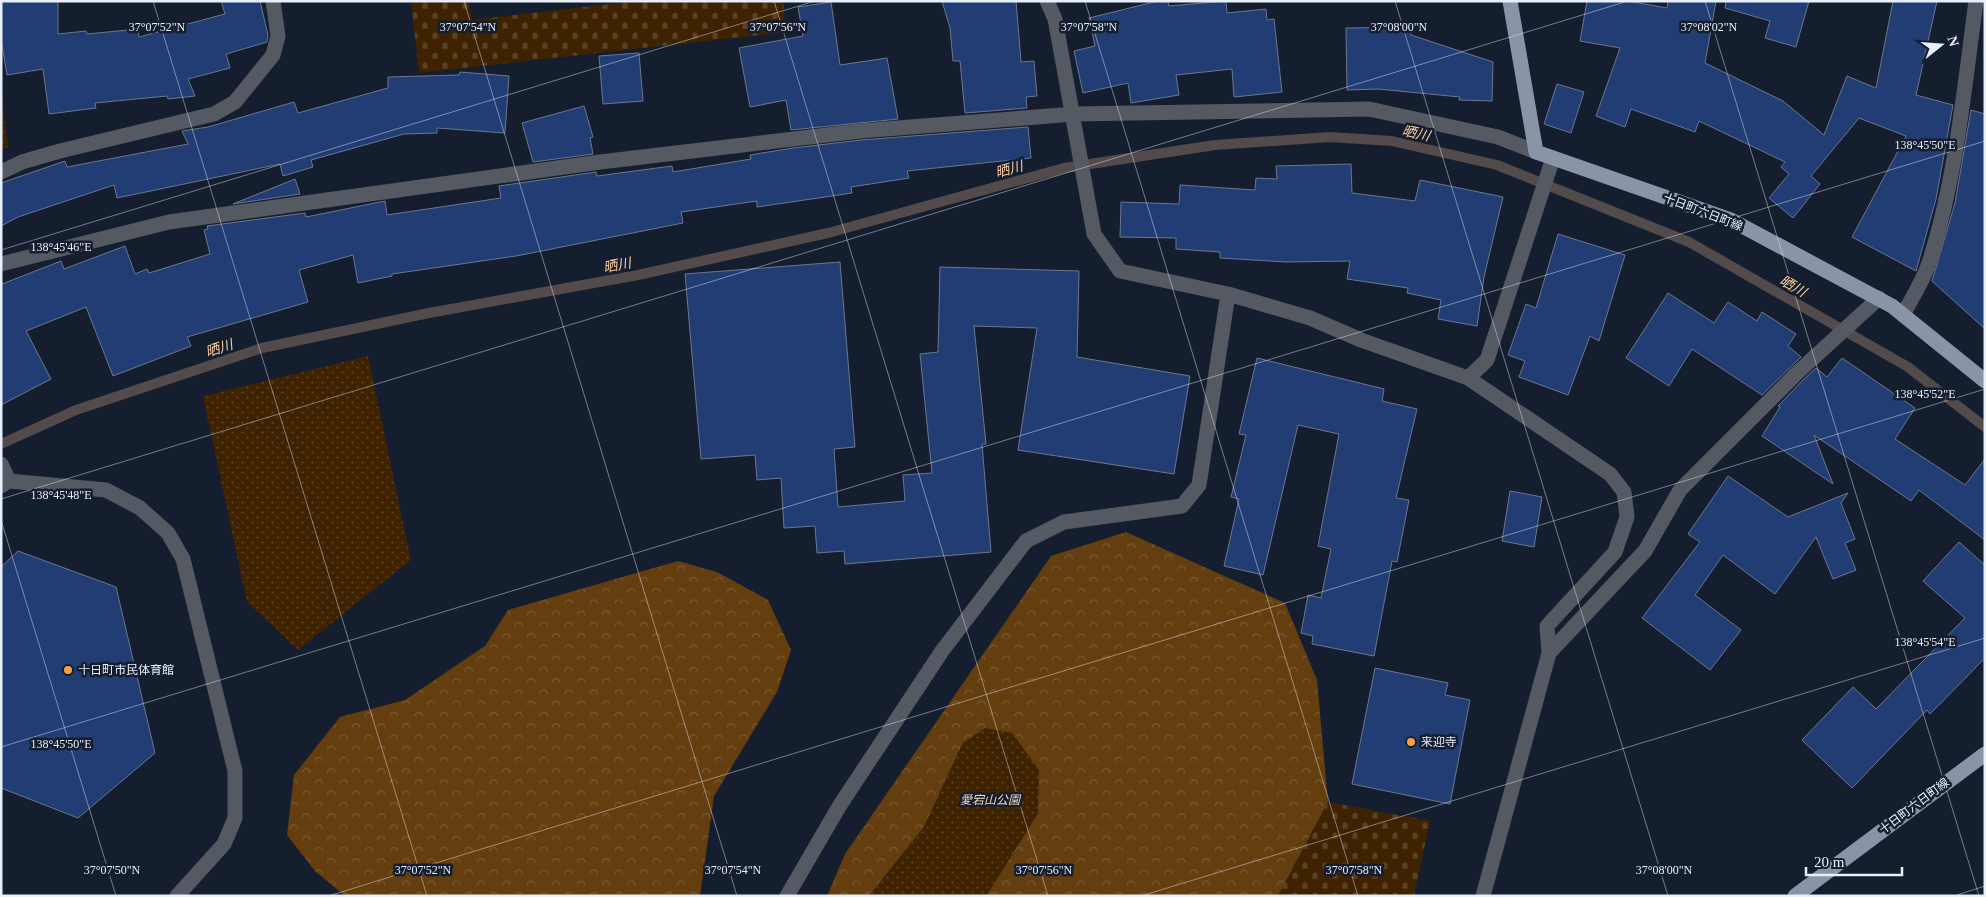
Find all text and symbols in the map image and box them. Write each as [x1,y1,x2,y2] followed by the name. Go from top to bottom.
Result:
[129,20,186,34] text: 37°07'52"N
[440,20,497,34] text: 37°07'54"N
[750,20,807,34] text: 37°07'56"N
[1061,20,1118,34] text: 37°07'58"N
[1371,20,1428,34] text: 37°08'00"N
[1681,20,1738,34] text: 37°08'02"N
[1916,20,1966,70] north arrow
[1944,34,1962,48] text: N
[1401,123,1433,144] water label: 晒川
[1894,138,1956,152] text: 138°45'50"E
[994,158,1027,180] water label: 晒川
[1661,190,1745,234] street label: 十日町六日町線
[30,240,92,254] text: 138°45'46"E
[602,255,634,276] water label: 晒川
[1777,273,1810,301] water label: 晒川
[204,336,237,360] water label: 晒川
[1894,387,1956,401] text: 138°45'52"E
[30,488,92,502] text: 138°45'48"E
[1894,635,1956,649] text: 138°45'54"E
[78,663,174,677] place label: 十日町市民体育館
[62,664,74,676] marker: 十日町市民体育館
[1421,735,1457,749] place label: 来迎寺
[1405,736,1417,748] marker: 来迎寺
[30,737,92,751] text: 138°45'50"E
[1876,775,1952,837] street label: 十日町六日町線
[960,793,1022,807] park label: 愛宕山公園
[1806,844,1902,876] scale bar
[1814,854,1845,870] text: 20 m
[84,863,141,877] text: 37°07'50"N
[395,863,452,877] text: 37°07'52"N
[705,863,762,877] text: 37°07'54"N
[1016,863,1073,877] text: 37°07'56"N
[1326,863,1383,877] text: 37°07'58"N
[1636,863,1693,877] text: 37°08'00"N

